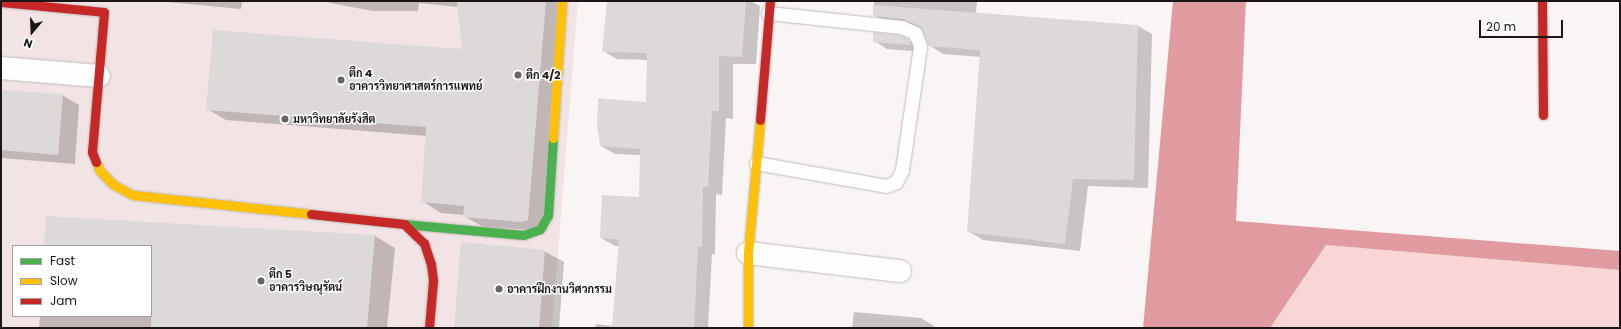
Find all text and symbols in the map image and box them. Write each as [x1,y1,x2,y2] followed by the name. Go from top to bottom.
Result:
[12,12,52,52] north arrow
[1481,12,1565,38] scale bar
[1486,18,1516,35] text: 20 m
[22,34,35,52] text: N
[349,67,483,93] place label: ตึก 4 อาคารวิทยาศาสตร์การแพทย์
[526,68,561,82] place label: ตึก 4/2
[513,70,523,80] marker: ตึก 4/2
[336,75,346,85] marker: ตึก 4 อาคารวิทยาศาสตร์การแพทย์
[293,112,375,126] place label: มหาวิทยาลัยรังสิต
[280,114,290,124] marker: มหาวิทยาลัยรังสิต
[12,245,152,317] legend
[50,252,75,269] text: Fast
[269,268,342,294] place label: ตึก 5 อาคารวิษณุรัตน์
[50,272,78,289] text: Slow
[256,276,266,286] marker: ตึก 5 อาคารวิษณุรัตน์
[507,282,612,296] place label: อาคารฝึกงานวิศวกรรม
[494,284,504,294] marker: อาคารฝึกงานวิศวกรรม
[50,292,77,309] text: Jam

